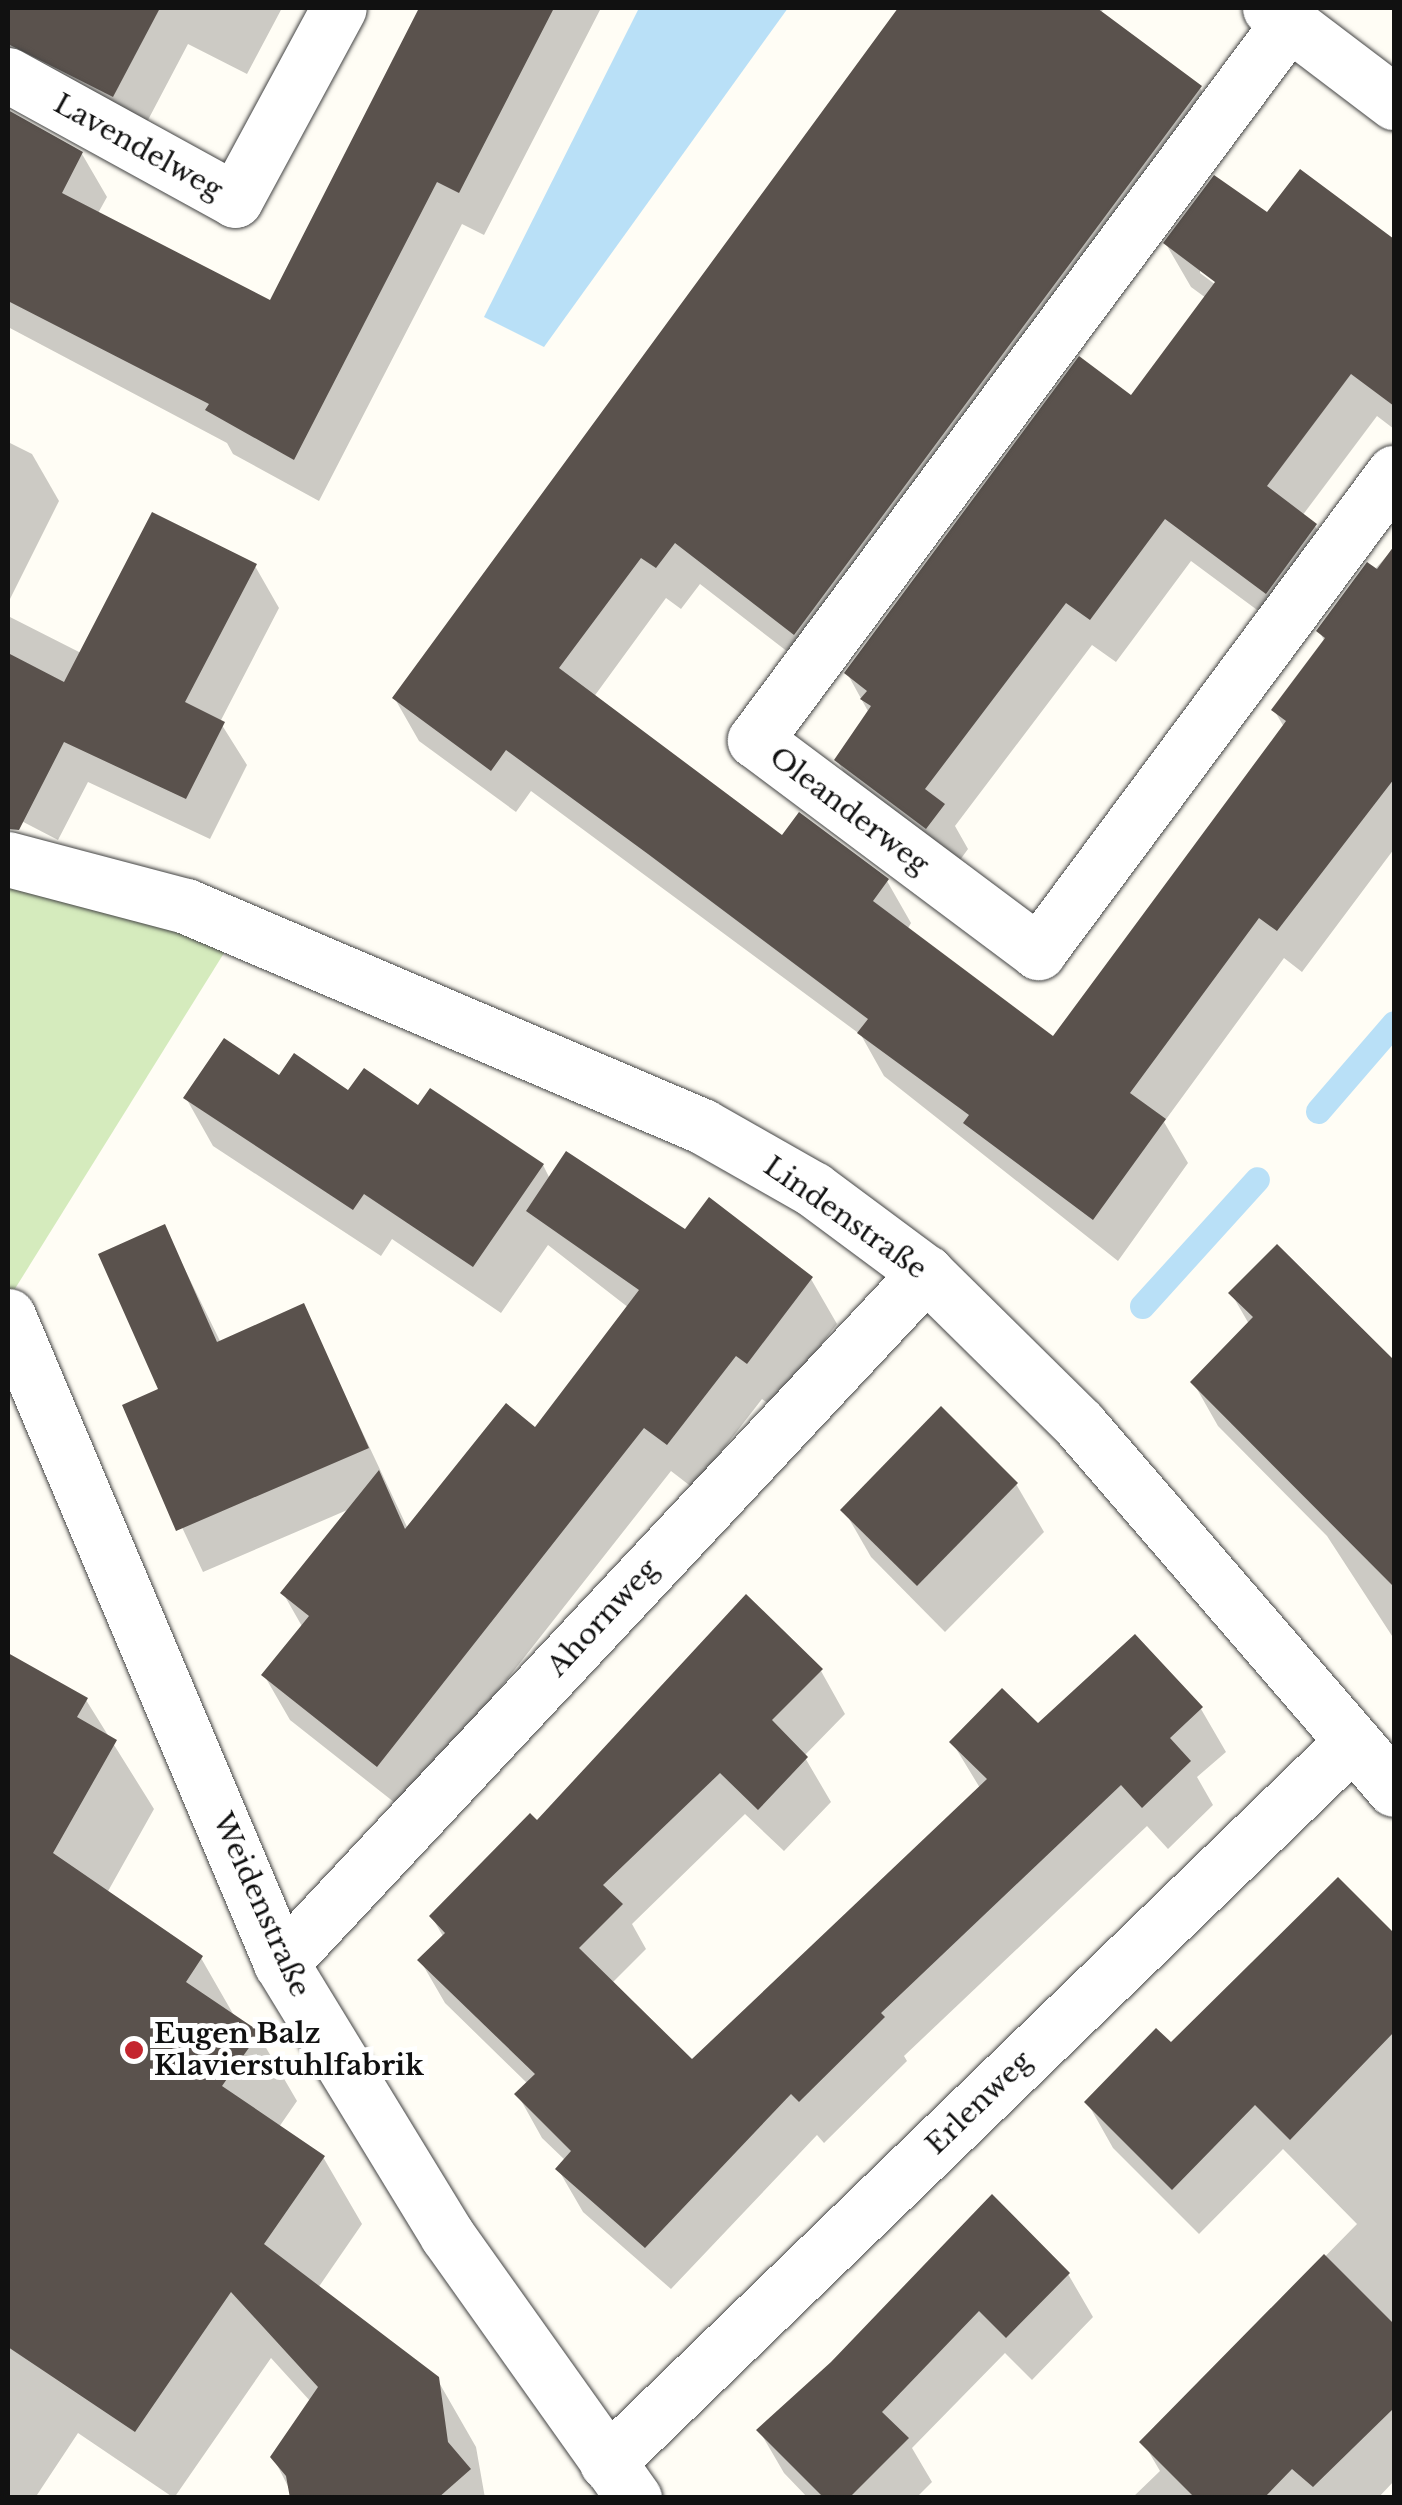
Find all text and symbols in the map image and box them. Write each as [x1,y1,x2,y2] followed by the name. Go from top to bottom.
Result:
[48,87,228,207] street label: Lavendelweg
[763,740,935,882] street label: Oleanderweg
[757,1150,933,1286] street label: Lindenstraße
[540,1553,666,1683] street label: Ahornweg
[205,1808,317,2002] street label: Weidenstraße
[154,2017,424,2083] place label: Eugen Balz Klavierstuhlfabrik
[123,2039,145,2061] marker: Eugen Balz Klavierstuhlfabrik
[919,2044,1039,2162] street label: Erlenweg

